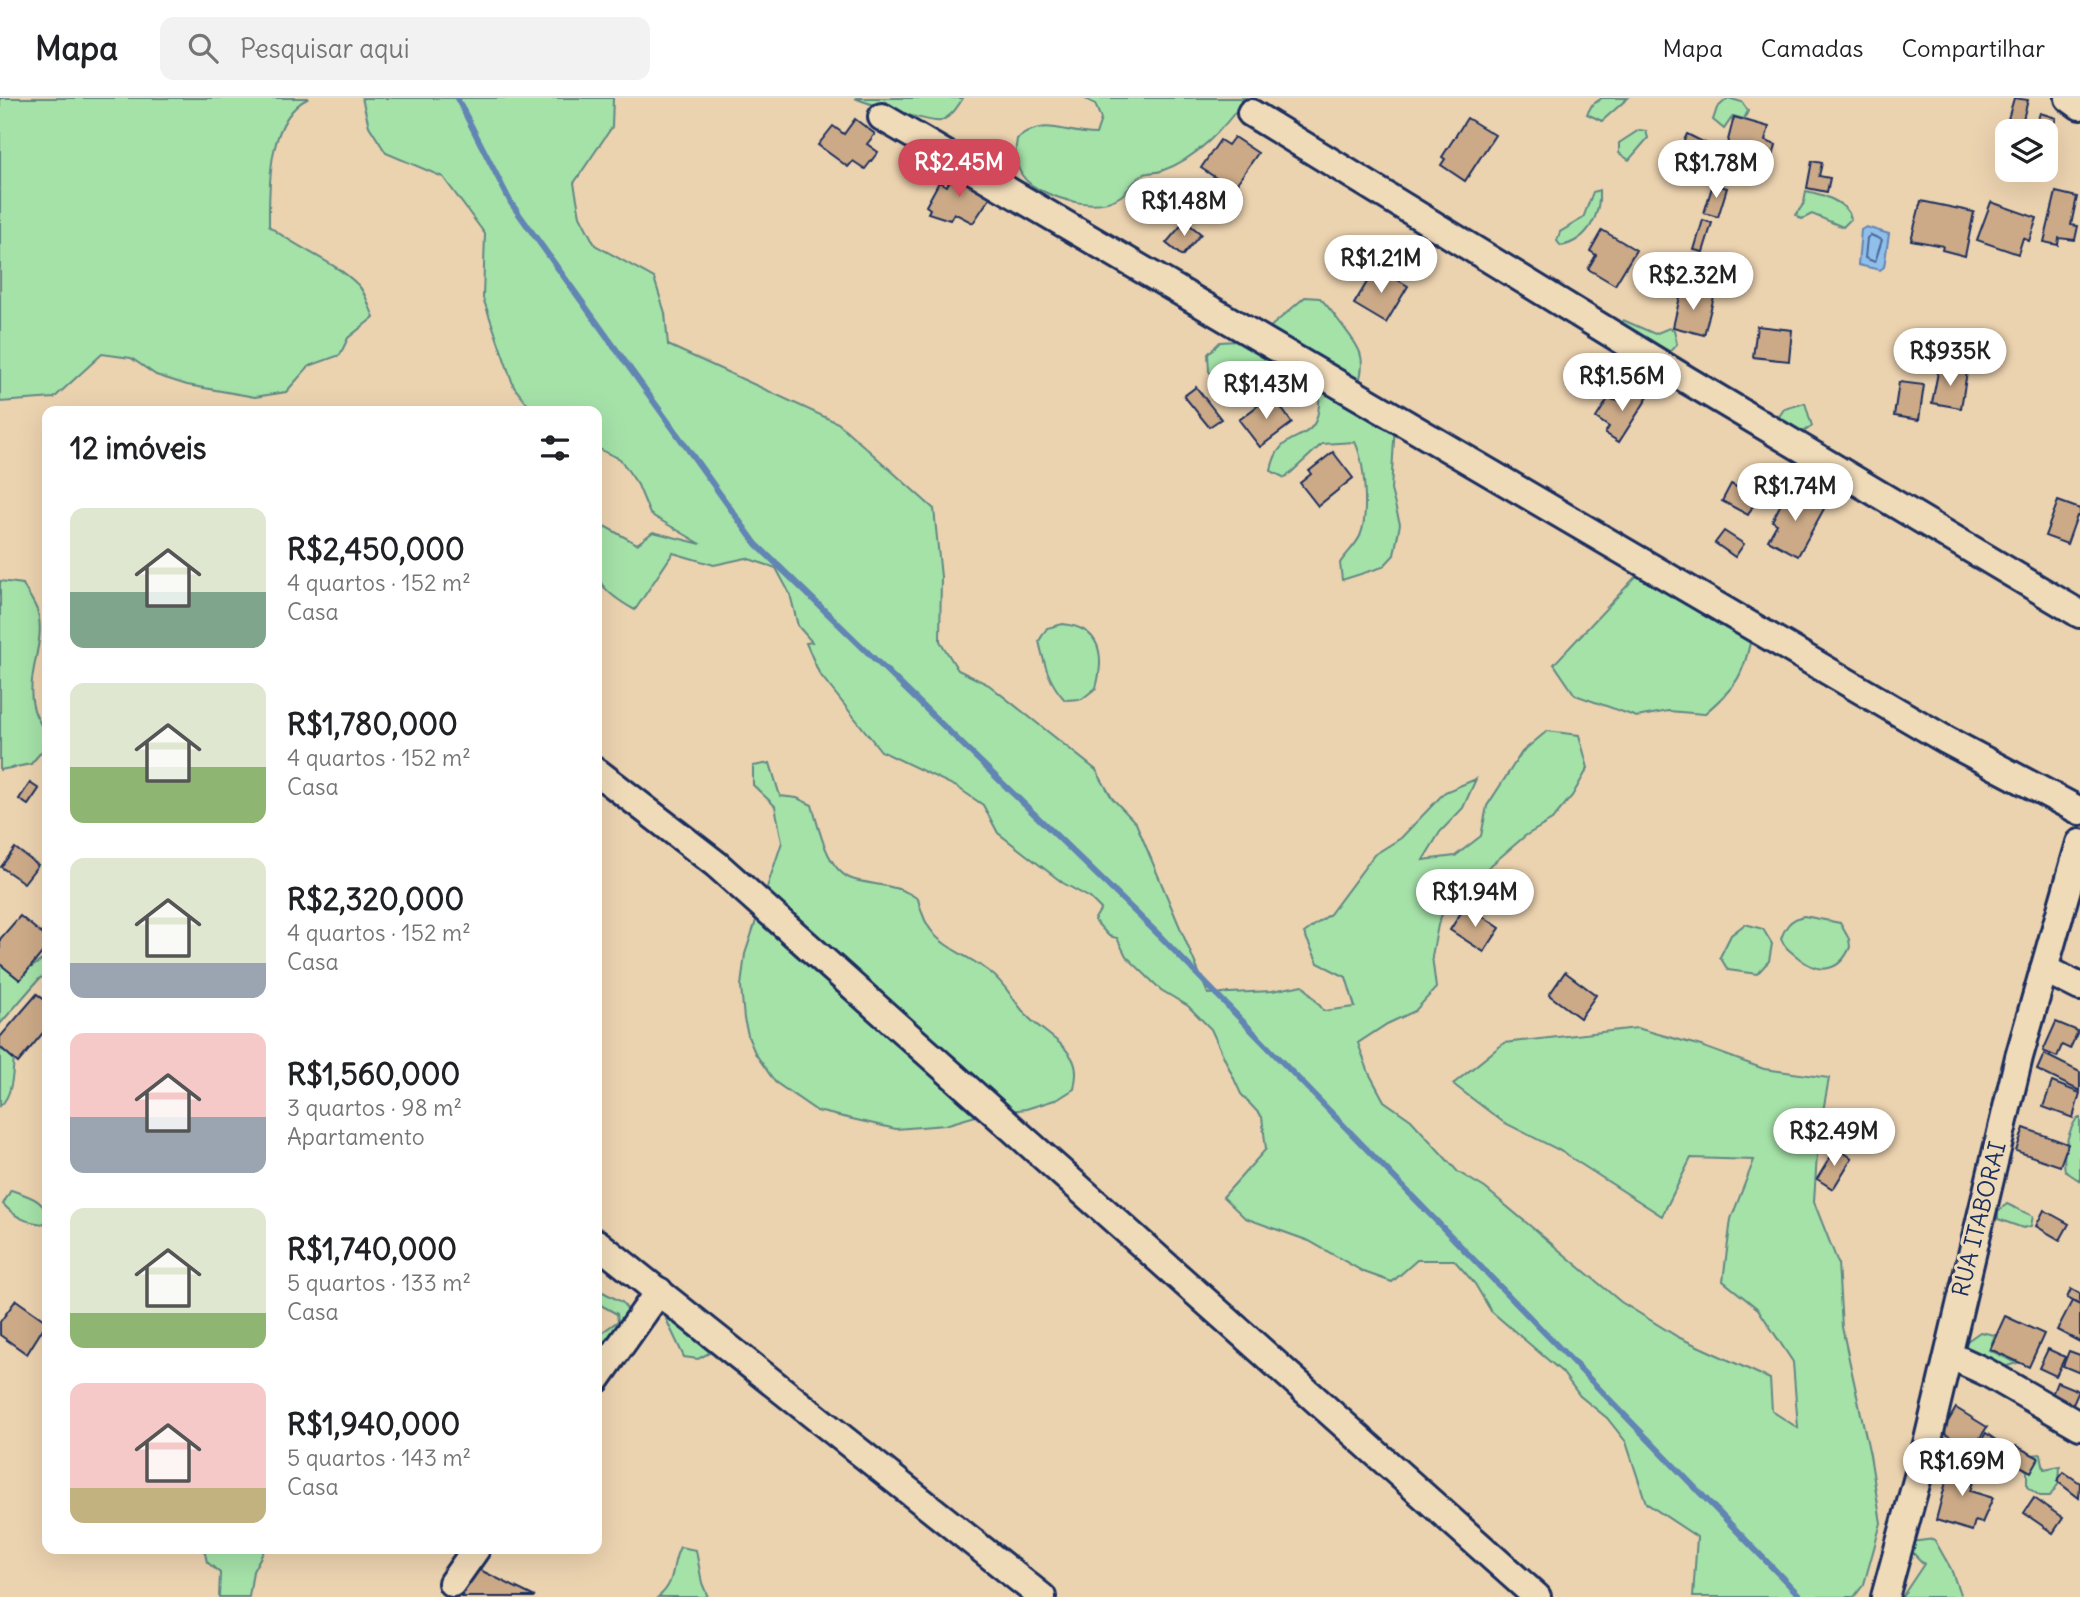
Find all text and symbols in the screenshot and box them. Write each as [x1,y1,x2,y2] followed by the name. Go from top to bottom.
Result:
[160,17,650,80] search box
[35,27,118,69] text: Mapa
[184,29,222,67] icon: search
[240,32,410,65] text: Pesquisar aqui
[1662,33,1723,63] text: Mapa
[1761,33,1864,63] text: Camadas
[1902,33,2045,63] text: Compartilhar
[1995,119,2058,182] map controls
[1995,119,2058,182] button: layers
[894,140,1024,199] pin: R$2.45M
[1651,140,1781,200] pin: R$1.78M
[914,147,1004,176] text: R$2.45M
[1674,148,1758,177] text: R$1.78M
[1119,178,1249,238] pin: R$1.48M
[1141,186,1227,215] text: R$1.48M
[1316,236,1446,295] pin: R$1.21M
[1340,243,1422,272] text: R$1.21M
[1628,252,1758,312] pin: R$2.32M
[1648,260,1738,289] text: R$2.32M
[1893,328,2007,388] pin: R$935K
[1909,336,1991,365] text: R$935K
[1557,354,1687,413] pin: R$1.56M
[1579,361,1665,390] text: R$1.56M
[1201,362,1331,421] pin: R$1.43M
[1223,369,1309,398] text: R$1.43M
[70,429,206,467] text: 12 imóveis
[536,429,574,467] icon: filters
[1730,464,1860,523] pin: R$1.74M
[1753,471,1837,500] text: R$1.74M
[287,530,465,568] text: R$2,450,000
[126,536,210,620] icon: home
[287,568,471,597] text: 4 quartos · 152 m²
[287,597,339,626] text: Casa
[287,705,458,743] text: R$1,780,000
[126,711,210,795] icon: home
[287,743,471,772] text: 4 quartos · 152 m²
[287,772,339,801] text: Casa
[1410,870,1540,929] pin: R$1.94M
[1432,877,1518,906] text: R$1.94M
[287,880,464,918] text: R$2,320,000
[126,886,210,970] icon: home
[287,918,471,947] text: 4 quartos · 152 m²
[287,947,339,976] text: Casa
[287,1055,460,1093] text: R$1,560,000
[126,1061,210,1145] icon: home
[287,1093,462,1122] text: 3 quartos · 98 m²
[1769,1108,1899,1168] pin: R$2.49M
[1789,1116,1879,1145] text: R$2.49M
[287,1122,425,1151] text: Apartamento
[1945,1138,2012,1299] street label: RUA ITABORAI
[287,1230,457,1268] text: R$1,740,000
[126,1236,210,1320] icon: home
[287,1268,471,1297] text: 5 quartos · 133 m²
[287,1297,339,1326] text: Casa
[287,1405,460,1443] text: R$1,940,000
[126,1411,210,1495] icon: home
[1897,1438,2027,1498] pin: R$1.69M
[287,1443,471,1472] text: 5 quartos · 143 m²
[1919,1446,2005,1475] text: R$1.69M
[287,1472,339,1501] text: Casa

